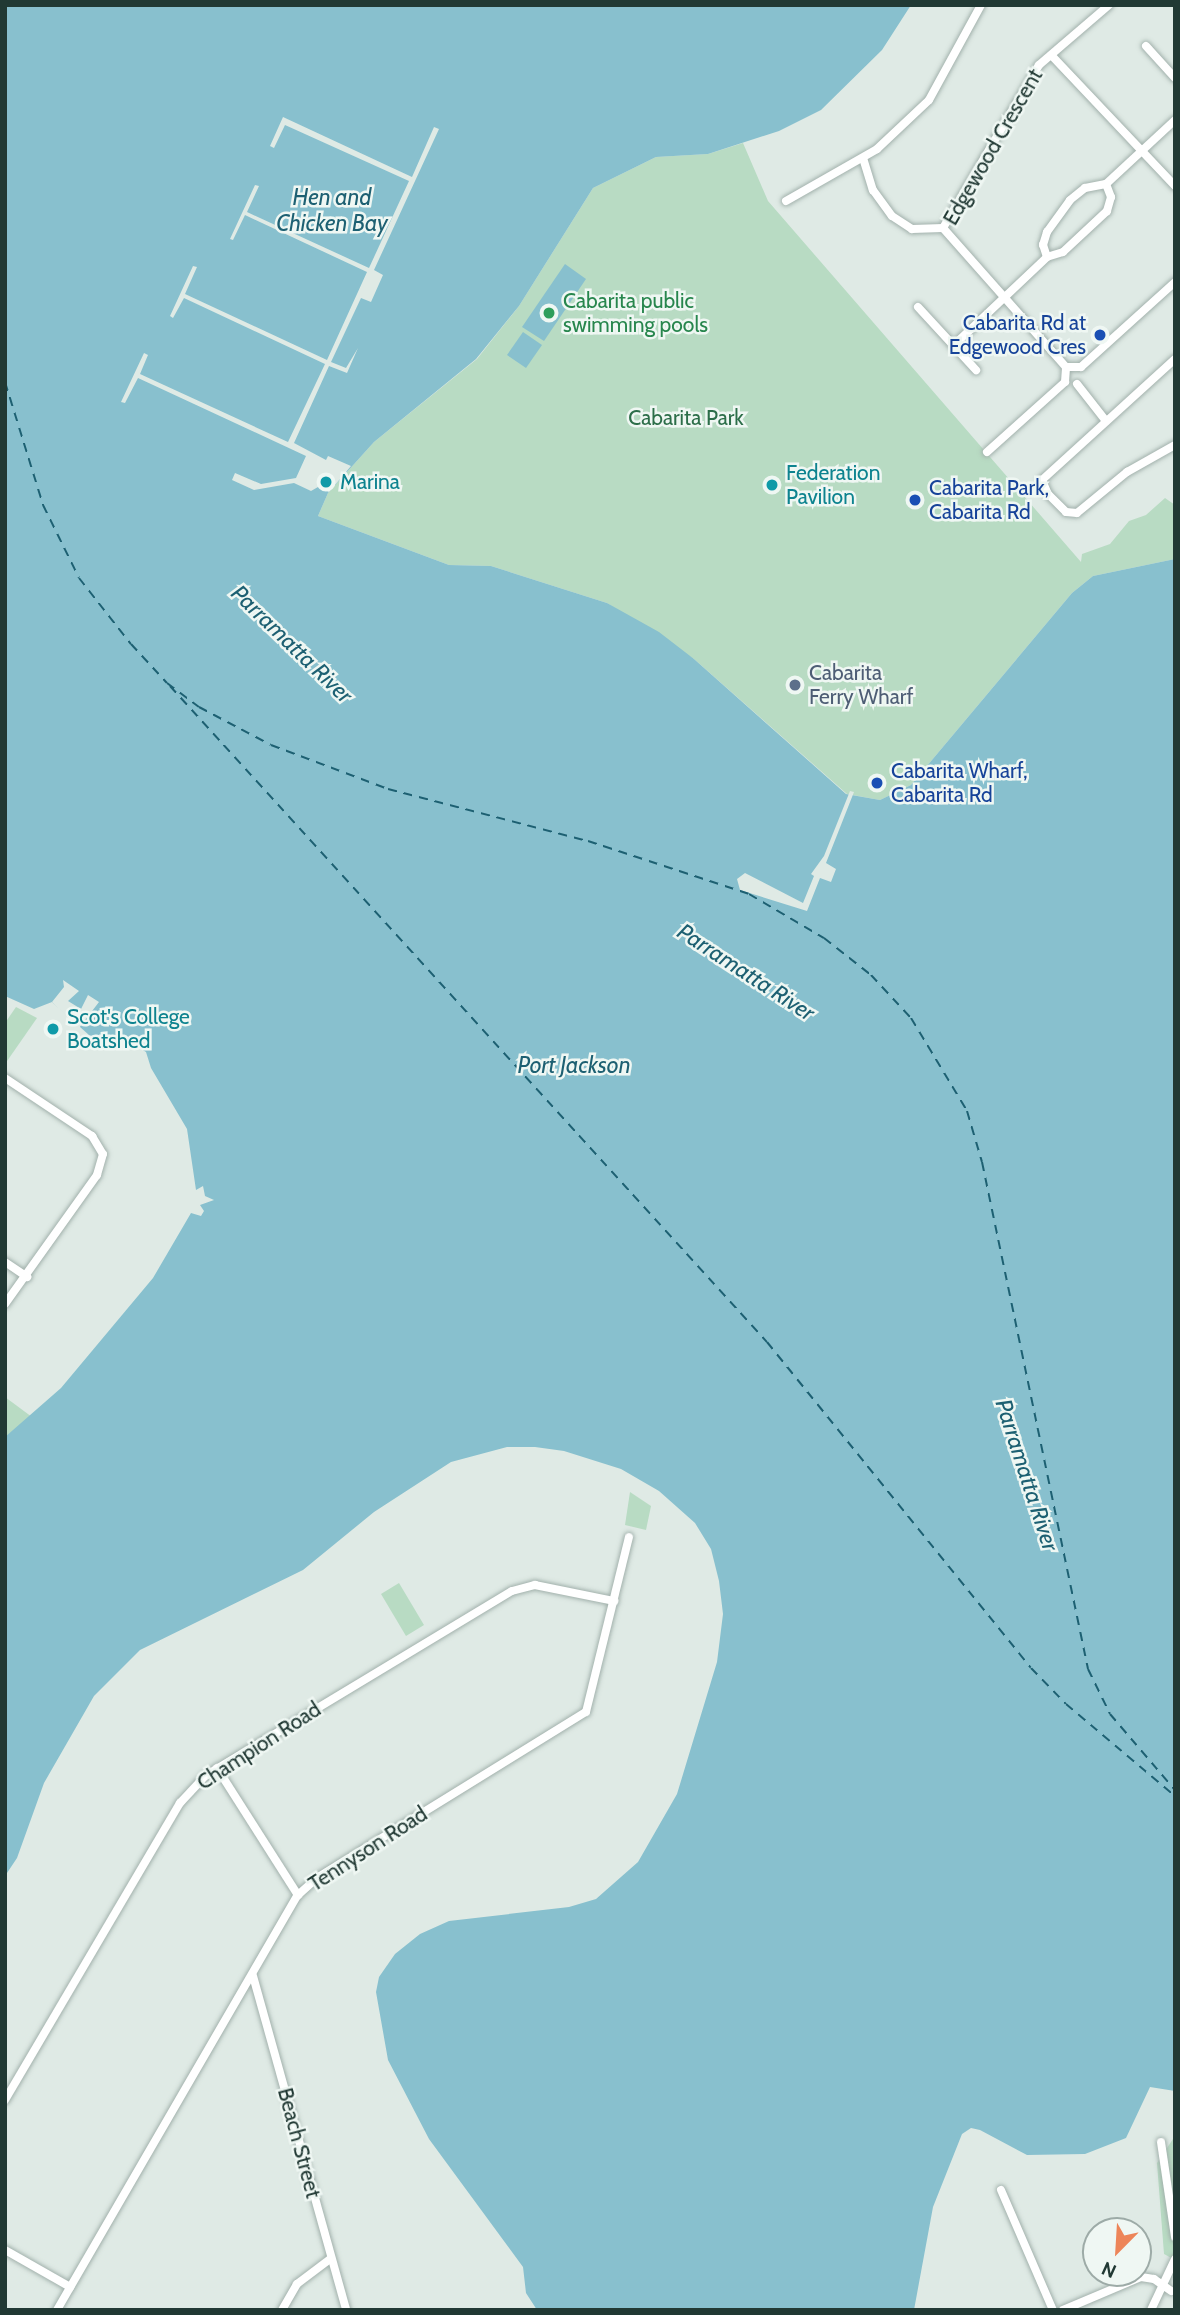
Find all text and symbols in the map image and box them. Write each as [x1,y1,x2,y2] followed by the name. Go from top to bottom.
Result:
[938,64,1048,230] street label: Edgewood Crescent
[276,183,388,237] water label: Hen and Chicken Bay
[563,288,708,338] place label: Cabarita public swimming pools
[541,305,557,321] marker: Cabarita public swimming pools
[949,310,1086,360] place label: Cabarita Rd at Edgewood Cres
[1092,327,1108,343] marker: Cabarita Rd at Edgewood Cres
[628,405,744,431] park label: Cabarita Park
[786,460,880,510] place label: Federation Pavilion
[340,469,400,495] place label: Marina
[318,474,334,490] marker: Marina
[929,475,1049,525] place label: Cabarita Park, Cabarita Rd
[764,477,780,493] marker: Federation Pavilion
[907,492,923,508] marker: Cabarita Park, Cabarita Rd
[226,579,358,709] water label: Parramatta River
[809,660,913,710] place label: Cabarita Ferry Wharf
[787,677,803,693] marker: Cabarita Ferry Wharf
[891,758,1028,808] place label: Cabarita Wharf, Cabarita Rd
[869,775,885,791] marker: Cabarita Wharf, Cabarita Rd
[672,917,820,1027] water label: Parramatta River
[67,1004,190,1054] place label: Scot's College Boatshed
[45,1021,61,1037] marker: Scot's College Boatshed
[518,1051,630,1079] water label: Port Jackson
[989,1396,1065,1554] water label: Parramatta River
[192,1697,326,1795] street label: Champion Road
[304,1801,432,1897] street label: Tennyson Road
[272,2085,326,2201] street label: Beach Street
[1082,2217,1152,2287] north arrow
[1098,2257,1120,2283] text: N

